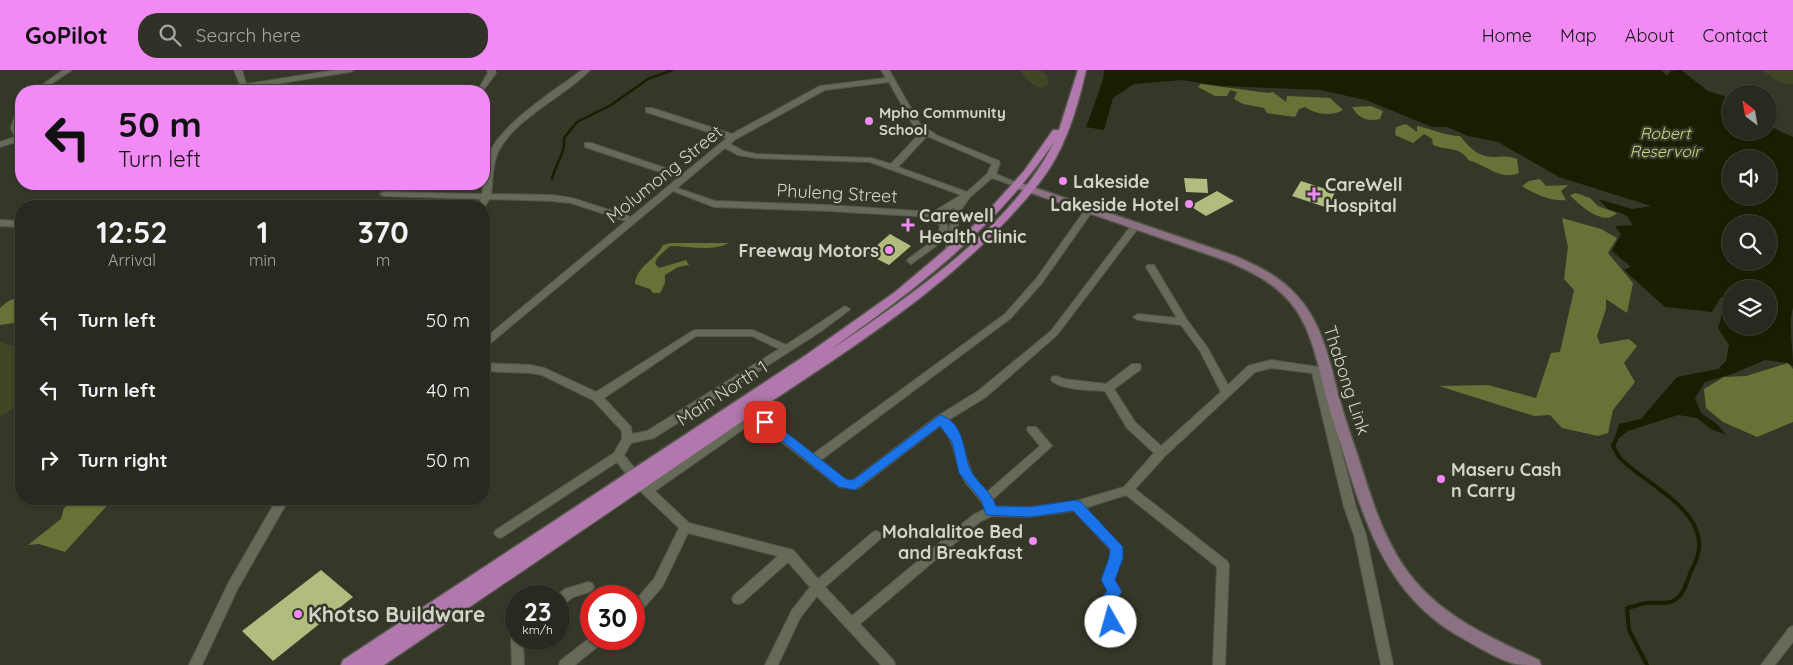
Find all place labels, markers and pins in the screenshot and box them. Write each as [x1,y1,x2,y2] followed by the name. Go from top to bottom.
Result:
[879,103,1006,139] place label: Mpho Community School
[863,115,875,127] marker: Mpho Community School
[1073,170,1150,193] place label: Lakeside
[1325,173,1403,217] place label: CareWell Hospital
[1057,175,1069,187] marker: Lakeside
[1307,187,1321,201] marker: CareWell Hospital
[1050,193,1179,216] place label: Lakeside Hotel
[1183,198,1195,210] marker: Lakeside Hotel
[919,204,1026,248] place label: Carewell Health Clinic
[901,218,915,232] marker: Carewell Health Clinic
[739,239,879,262] place label: Freeway Motors
[883,244,895,256] marker: Freeway Motors
[744,401,786,443] pin
[1451,458,1562,502] place label: Maseru Cash n Carry
[1435,473,1447,485] marker: Maseru Cash n Carry
[882,520,1023,564] place label: Mohalalitoe Bed and Breakfast
[1027,535,1039,547] marker: Mohalalitoe Bed and Breakfast
[308,601,485,627] place label: Khotso Buildware
[292,608,304,620] marker: Khotso Buildware

